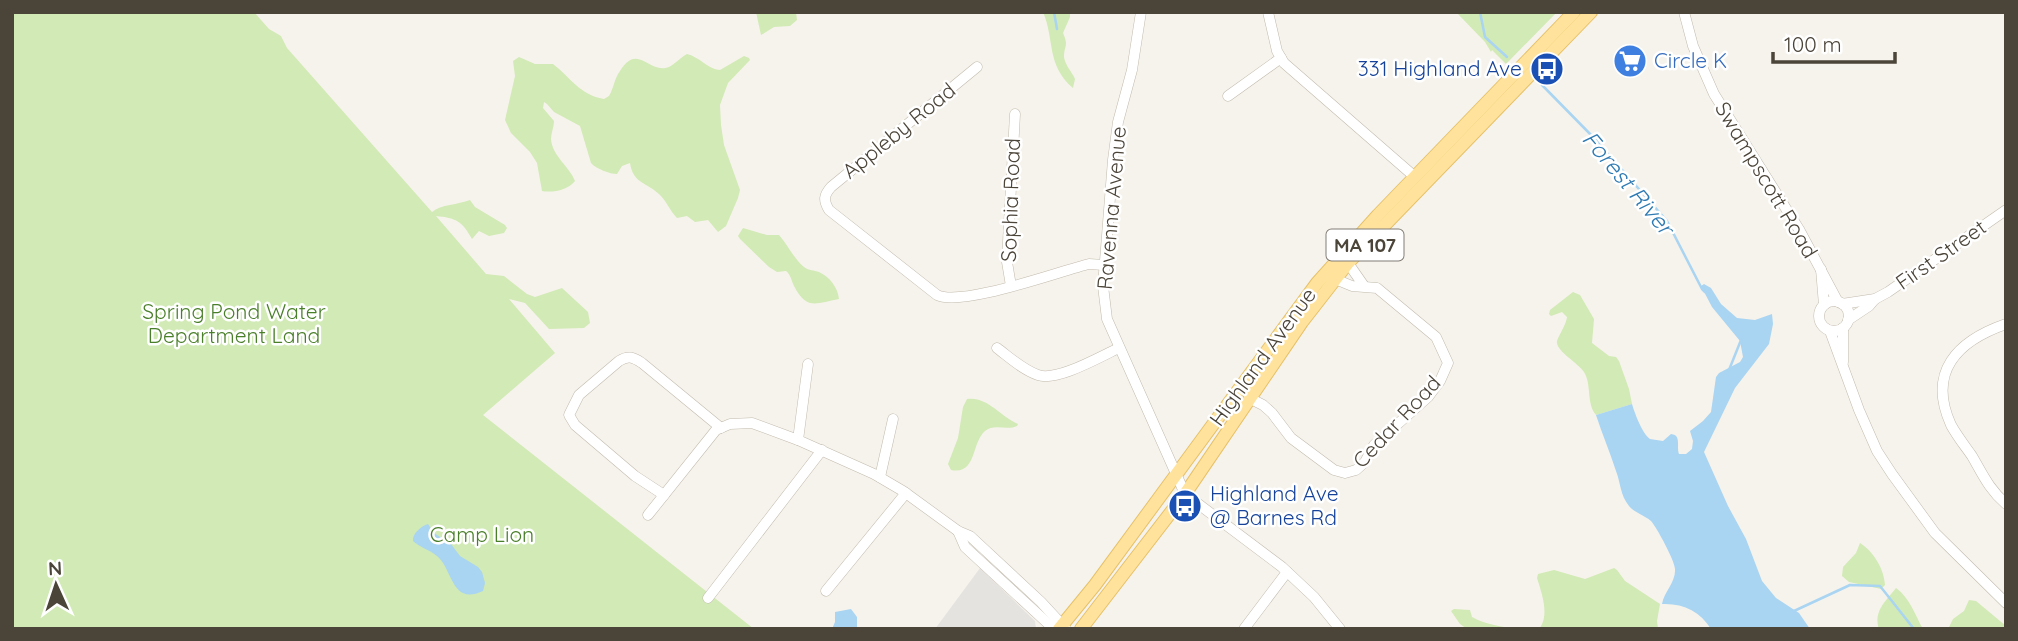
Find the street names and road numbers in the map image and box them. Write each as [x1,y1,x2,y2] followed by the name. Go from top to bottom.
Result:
[837,77,960,184] street label: Appleby Road
[1710,97,1824,262] street label: Swampscott Road
[1091,125,1131,291] street label: Ravenna Avenue
[995,137,1025,262] street label: Sophia Road
[1890,214,1991,295] street label: First Street
[1326,230,1404,260] road number: MA 107
[1203,282,1321,431] street label: Highland Avenue
[1347,370,1446,473] street label: Cedar Road

